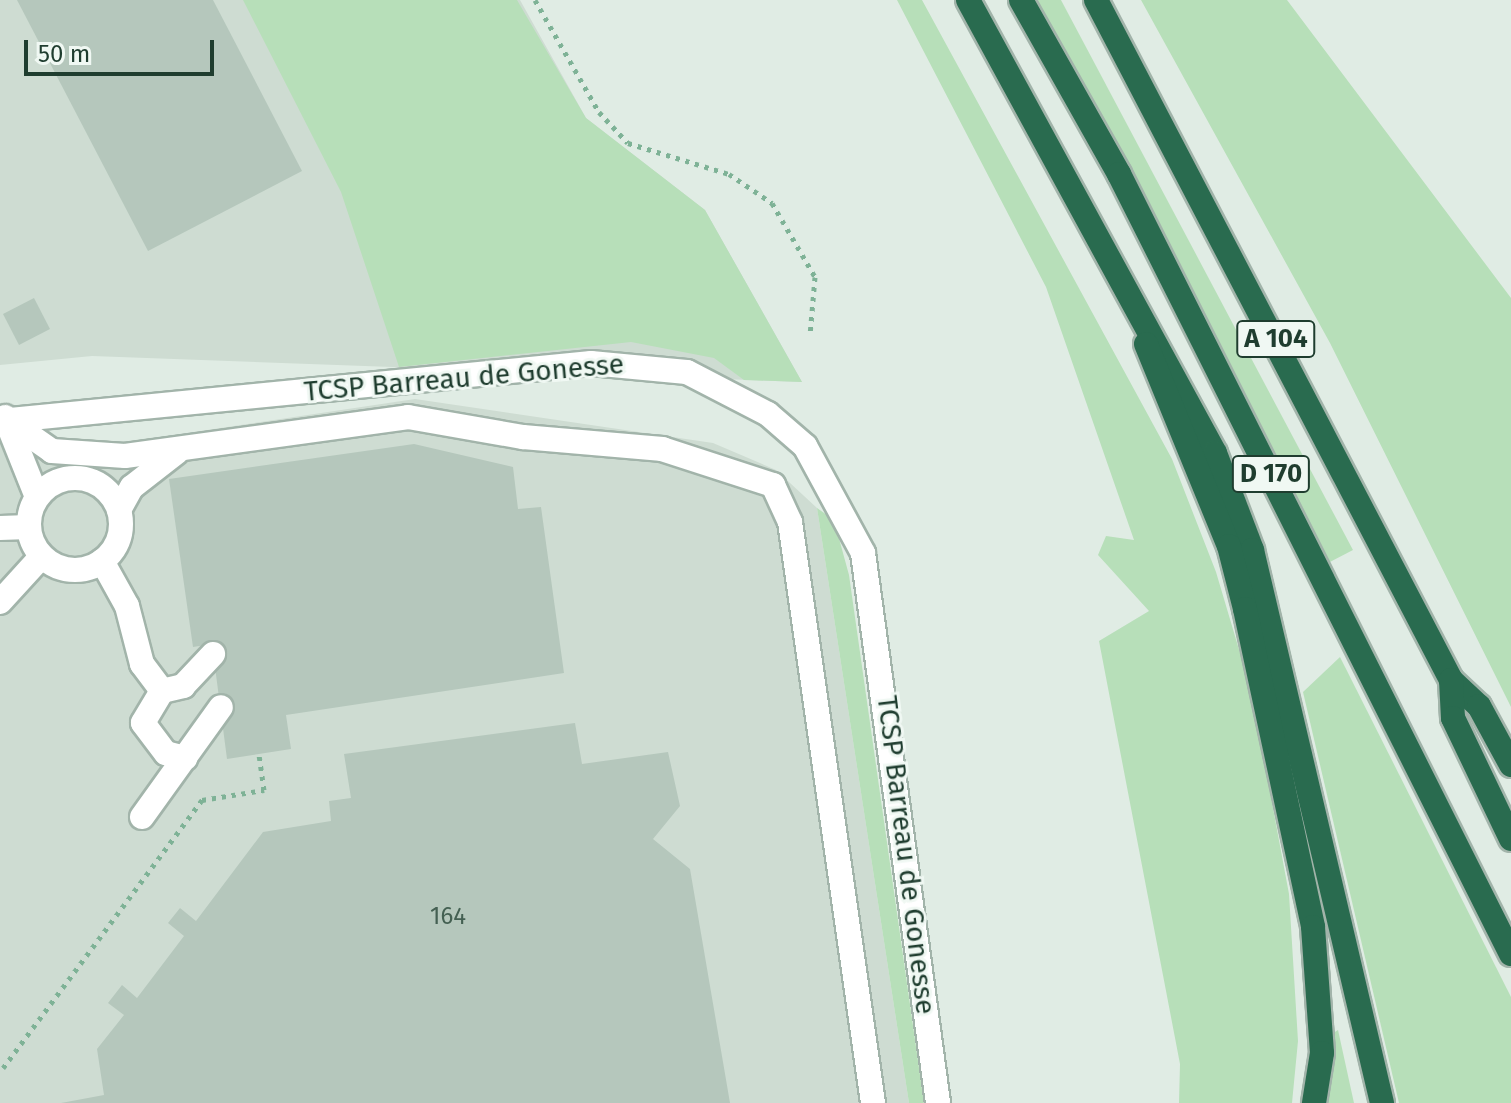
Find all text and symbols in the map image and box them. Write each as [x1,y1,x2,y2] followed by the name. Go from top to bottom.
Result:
[28,24,218,74] scale bar
[38,40,90,68] text: 50 m
[1236,317,1316,361] road number: A 104
[303,347,625,409] street label: TCSP Barreau de Gonesse
[1231,452,1311,496] road number: D 170
[870,694,942,1016] street label: TCSP Barreau de Gonesse
[430,903,466,931] house number: 164

